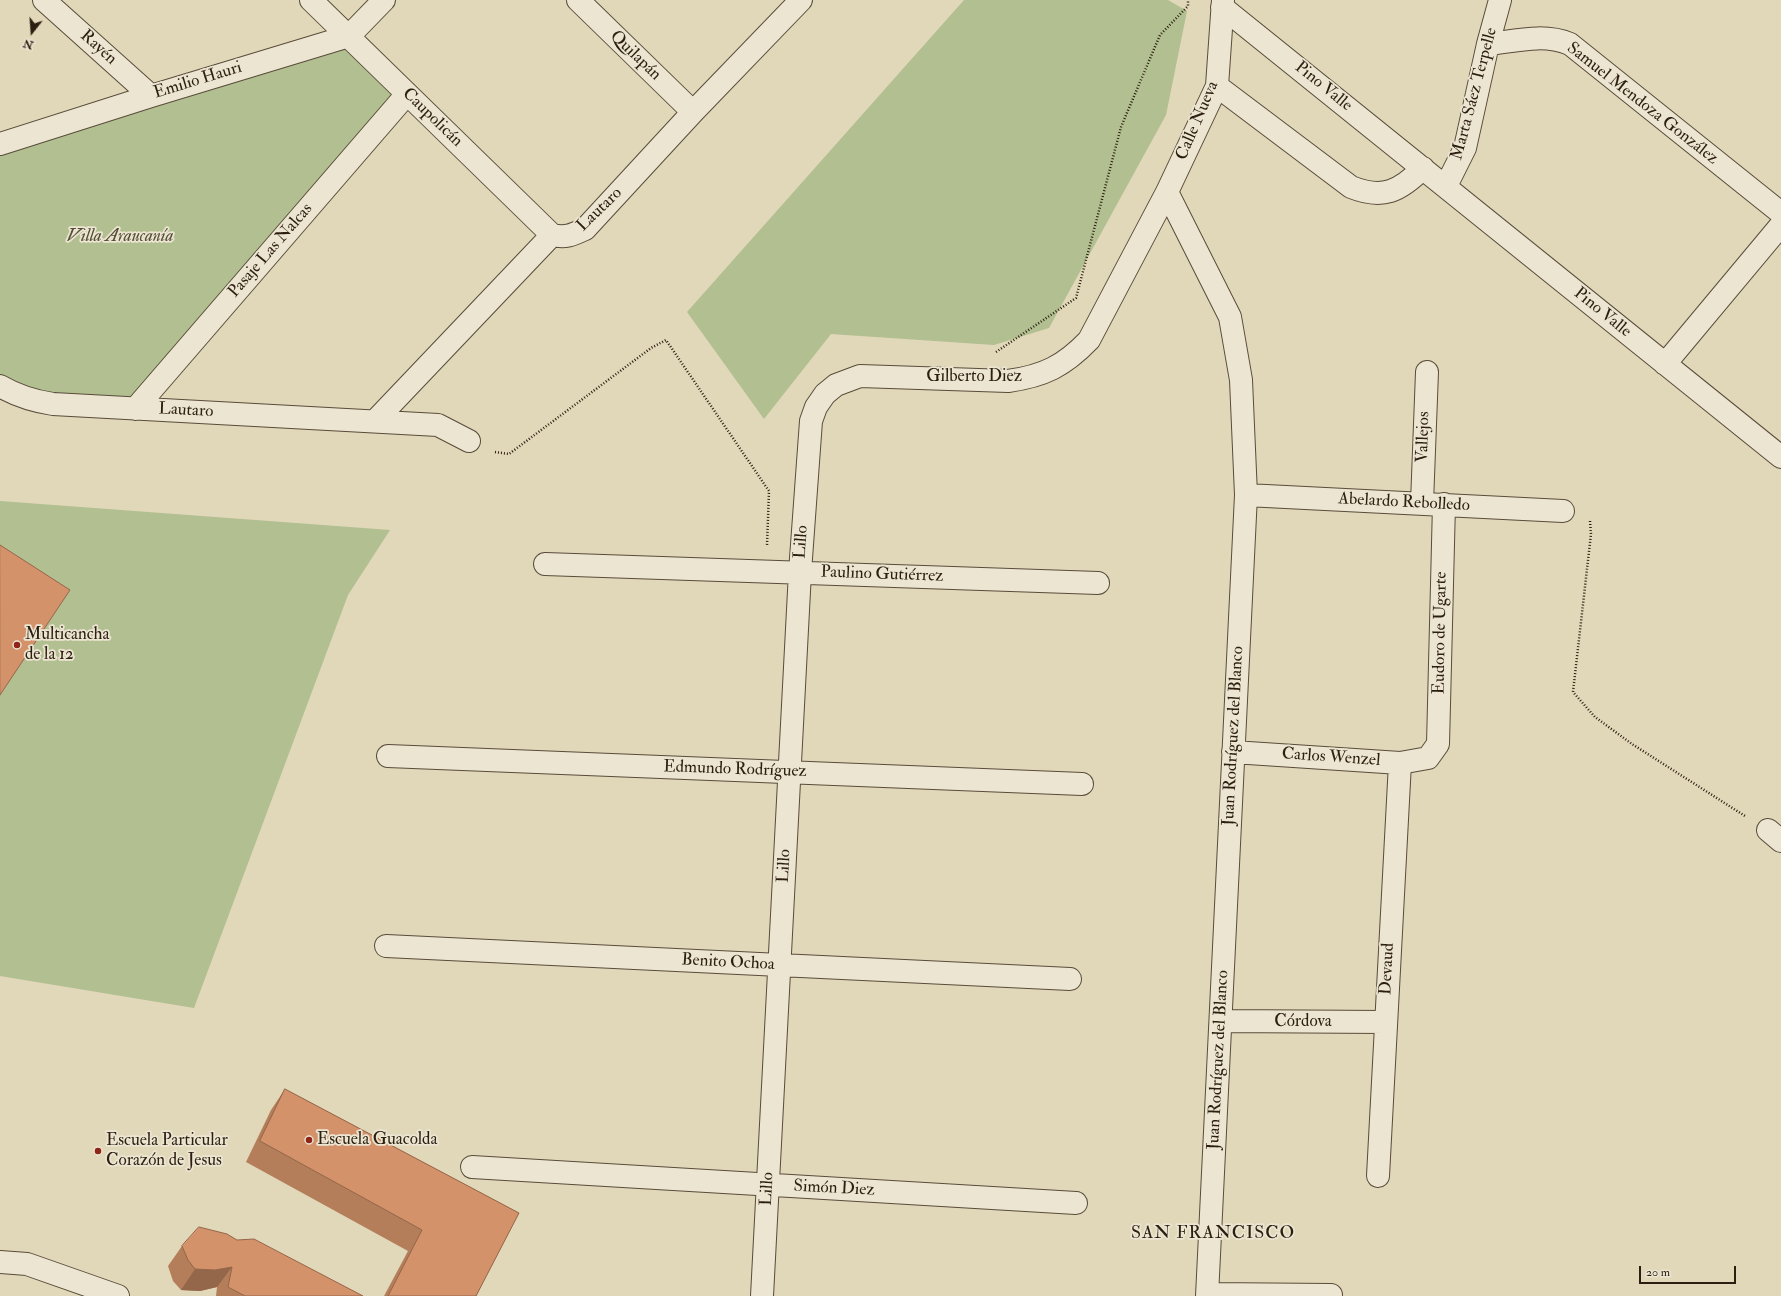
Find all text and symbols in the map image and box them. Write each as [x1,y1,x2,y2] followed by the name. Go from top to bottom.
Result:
[12,12,52,52] north arrow
[1447,25,1503,163] street label: Marta Sáez Terpelle
[75,26,121,70] street label: Rayén
[605,27,665,85] street label: Quilapán
[22,36,35,52] text: N
[1562,38,1722,170] street label: Samuel Mendoza González
[151,58,245,104] street label: Emilio Hauri
[1290,58,1356,116] street label: Pino Valle
[1172,79,1224,163] street label: Calle Nueva
[397,84,467,152] street label: Caupolicán
[573,184,627,236] street label: Lautaro
[224,200,318,302] street label: Pasaje Las Nalcas
[67,227,173,247] park label: Villa Araucanía
[1569,284,1635,342] street label: Pino Valle
[926,367,1022,387] street label: Gilberto Diez
[158,399,214,423] street label: Lautaro
[1413,411,1435,463] street label: Vallejos
[1338,489,1470,517] street label: Abelardo Rebolledo
[791,524,813,560] street label: Lillo
[820,563,944,587] street label: Paulino Gutiérrez
[1430,571,1452,695] street label: Eudoro de Ugarte
[25,625,109,665] place label: Multicancha de la 12
[12,640,22,650] marker: Multicancha de la 12
[1219,646,1249,826] street label: Juan Rodríguez del Blanco
[1281,744,1381,772] street label: Carlos Wenzel
[663,757,807,783] street label: Edmundo Rodríguez
[774,849,796,883] street label: Lillo
[1376,942,1400,996] street label: Devaud
[681,950,775,976] street label: Benito Ochoa
[1204,970,1234,1150] street label: Juan Rodríguez del Blanco
[1274,1012,1332,1032] street label: Córdova
[317,1130,437,1150] place label: Escuela Guacolda
[106,1131,228,1171] place label: Escuela Particular Corazón de Jesus
[304,1135,314,1145] marker: Escuela Guacolda
[93,1146,103,1156] marker: Escuela Particular Corazón de Jesus
[757,1172,779,1206] street label: Lillo
[793,1177,875,1201] street label: Simón Diez
[1131,1223,1295,1245] district label: SAN FRANCISCO
[1641,1258,1738,1284] scale bar
[1646,1265,1670,1280] text: 20 m

